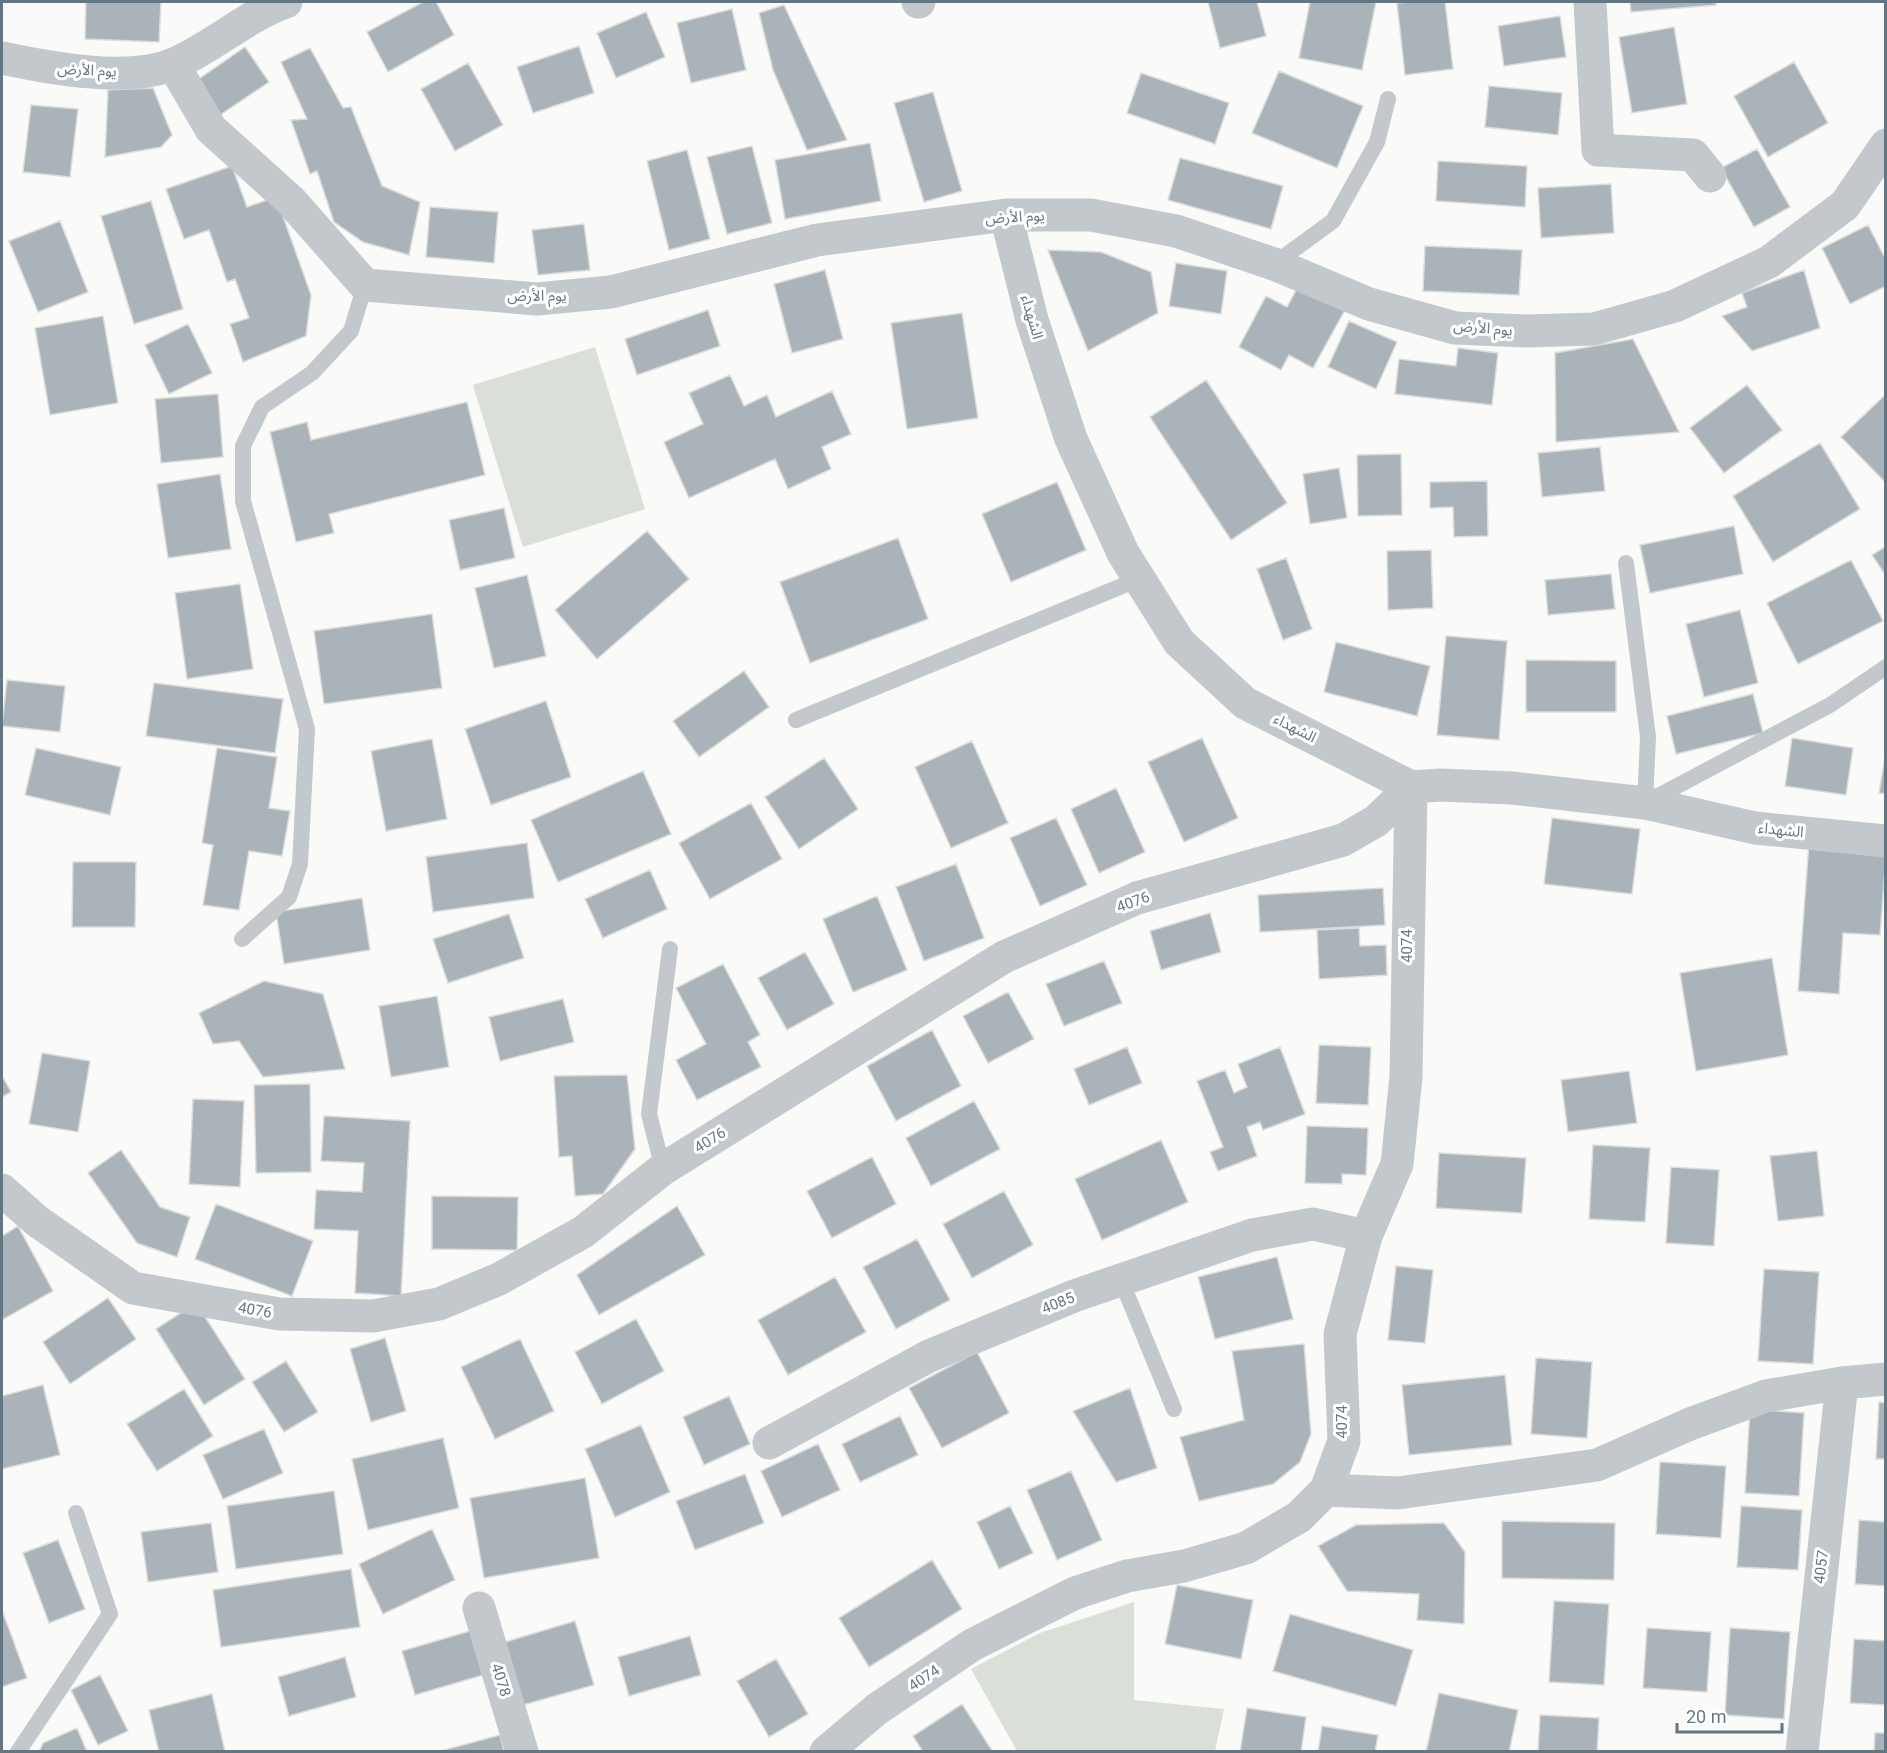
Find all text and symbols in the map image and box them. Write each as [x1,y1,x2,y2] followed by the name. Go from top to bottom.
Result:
[57,59,117,83] street label: يوم الأرض
[985,206,1045,230] street label: يوم الأرض
[507,287,567,307] street label: يوم الأرض
[1017,293,1047,341] street label: الشهداء
[1452,316,1513,342] street label: يوم الأرض
[1271,710,1319,746] street label: الشهداء
[1757,819,1805,841] street label: الشهداء
[1114,888,1152,916] street label: 4076
[1398,929,1416,963] street label: 4074
[691,1123,729,1157] street label: 4076
[1039,1288,1077,1318] street label: 4085
[237,1298,273,1322] street label: 4076
[1333,1405,1351,1439] street label: 4074
[1810,1549,1832,1585] street label: 4057
[487,1661,515,1699] street label: 4078
[905,1661,943,1695] street label: 4074
[1677,1696,1782,1734] scale bar
[1686,1706,1726,1727] text: 20 m

